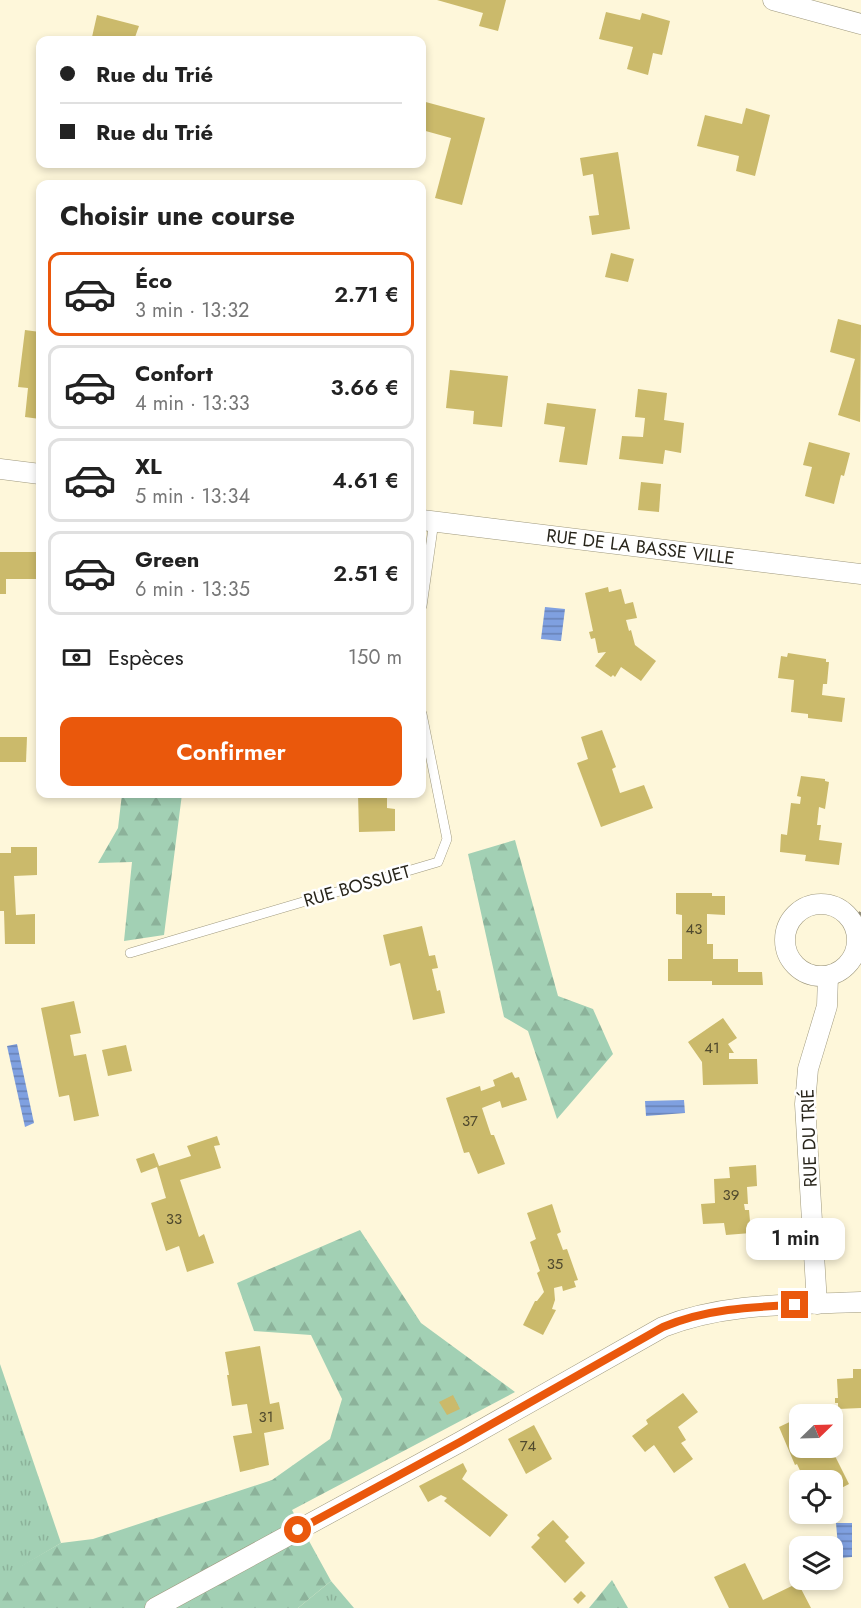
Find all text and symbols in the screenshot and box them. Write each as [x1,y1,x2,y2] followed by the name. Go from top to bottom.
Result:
[96,58,213,90] text: Rue du Trié
[96,116,213,148] text: Rue du Trié
[60,196,295,235] text: Choisir une course
[135,264,172,296] text: Éco
[63,267,117,321] icon: car
[334,278,399,310] text: 2.71 €
[135,296,249,325] text: 3 min · 13:32
[135,357,213,389] text: Confort
[63,360,117,414] icon: car
[331,371,399,403] text: 3.66 €
[135,389,250,418] text: 4 min · 13:33
[135,450,162,482] text: XL
[63,453,117,507] icon: car
[332,464,399,496] text: 4.61 €
[135,482,250,511] text: 5 min · 13:34
[545,522,736,571] street label: RUE DE LA BASSE VILLE
[135,543,199,575] text: Green
[63,546,117,600] icon: car
[333,557,399,589] text: 2.51 €
[135,575,250,604] text: 6 min · 13:35
[60,641,93,674] icon: cash
[108,641,184,673] text: Espèces
[348,643,402,672] text: 150 m
[60,717,402,786] button: Confirmer
[300,858,414,914] street label: RUE BOSSUET
[686,918,702,940] house number: 43
[704,1037,720,1059] house number: 41
[794,1088,824,1188] street label: RUE DU TRIÉ
[462,1110,478,1132] house number: 37
[723,1184,739,1206] house number: 39
[166,1208,182,1230] house number: 33
[746,1218,844,1260] callout: 1 min
[771,1224,820,1253] text: 1 min
[547,1253,563,1275] house number: 35
[781,1291,808,1318] route end
[789,1404,843,1458] north arrow
[789,1404,843,1590] map controls
[259,1406,273,1428] house number: 31
[520,1435,537,1457] house number: 74
[789,1470,843,1524] button: locate
[284,1516,311,1543] route start
[789,1536,843,1590] button: layers

